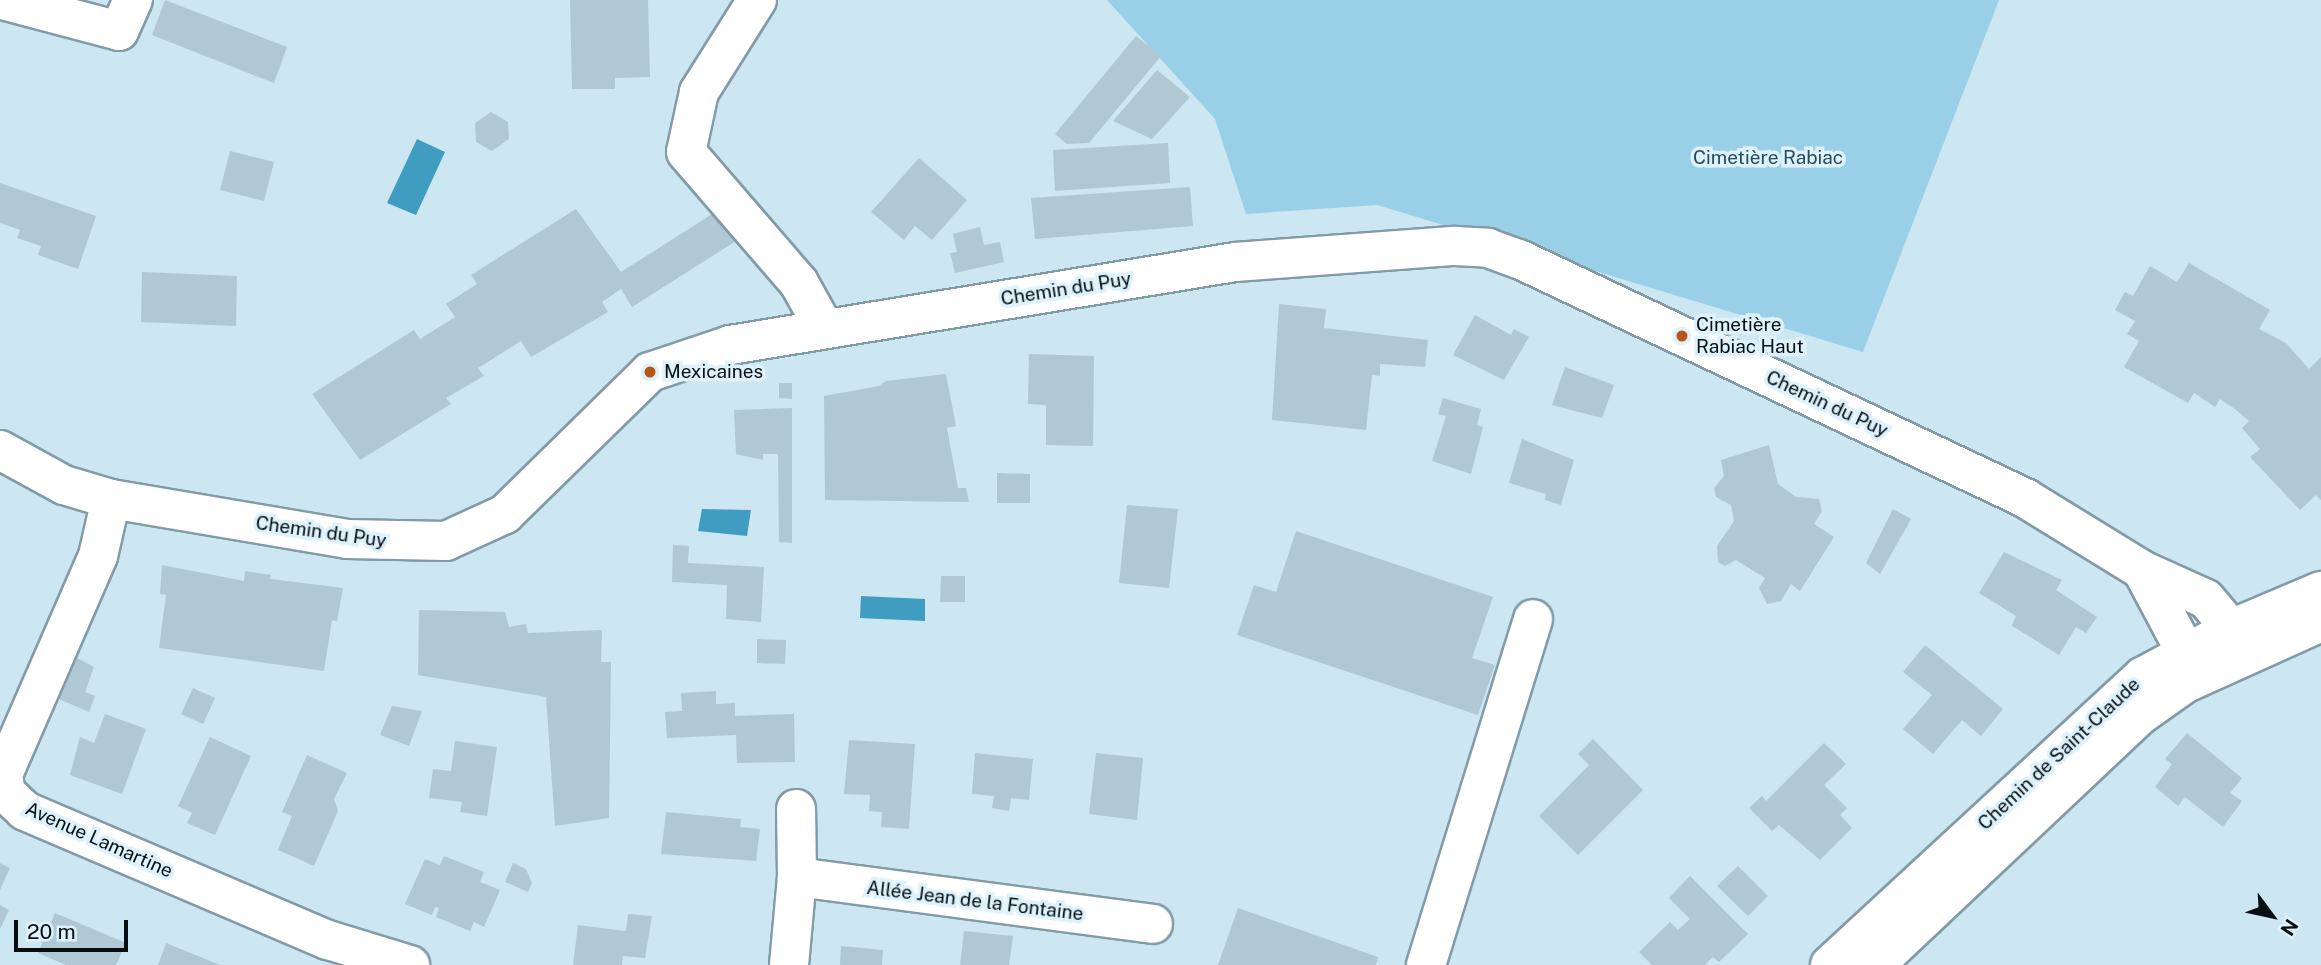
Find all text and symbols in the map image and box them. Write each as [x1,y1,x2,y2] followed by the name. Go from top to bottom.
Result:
[1693,147,1843,169] park label: Cimetière Rabiac
[999,267,1133,311] street label: Chemin du Puy
[1696,314,1804,358] place label: Cimetière Rabiac Haut
[1674,328,1690,344] marker: Cimetière Rabiac Haut
[664,361,763,383] place label: Mexicaines
[642,364,658,380] marker: Mexicaines
[1762,366,1892,442] street label: Chemin du Puy
[254,512,388,552] street label: Chemin du Puy
[1973,673,2145,835] street label: Chemin de Saint-Claude
[22,797,176,883] street label: Avenue Lamartine
[865,876,1085,926] street label: Allée Jean de la Fontaine
[2237,881,2307,951] north arrow
[18,906,131,950] scale bar
[2276,915,2303,940] text: N
[27,919,76,944] text: 20 m

